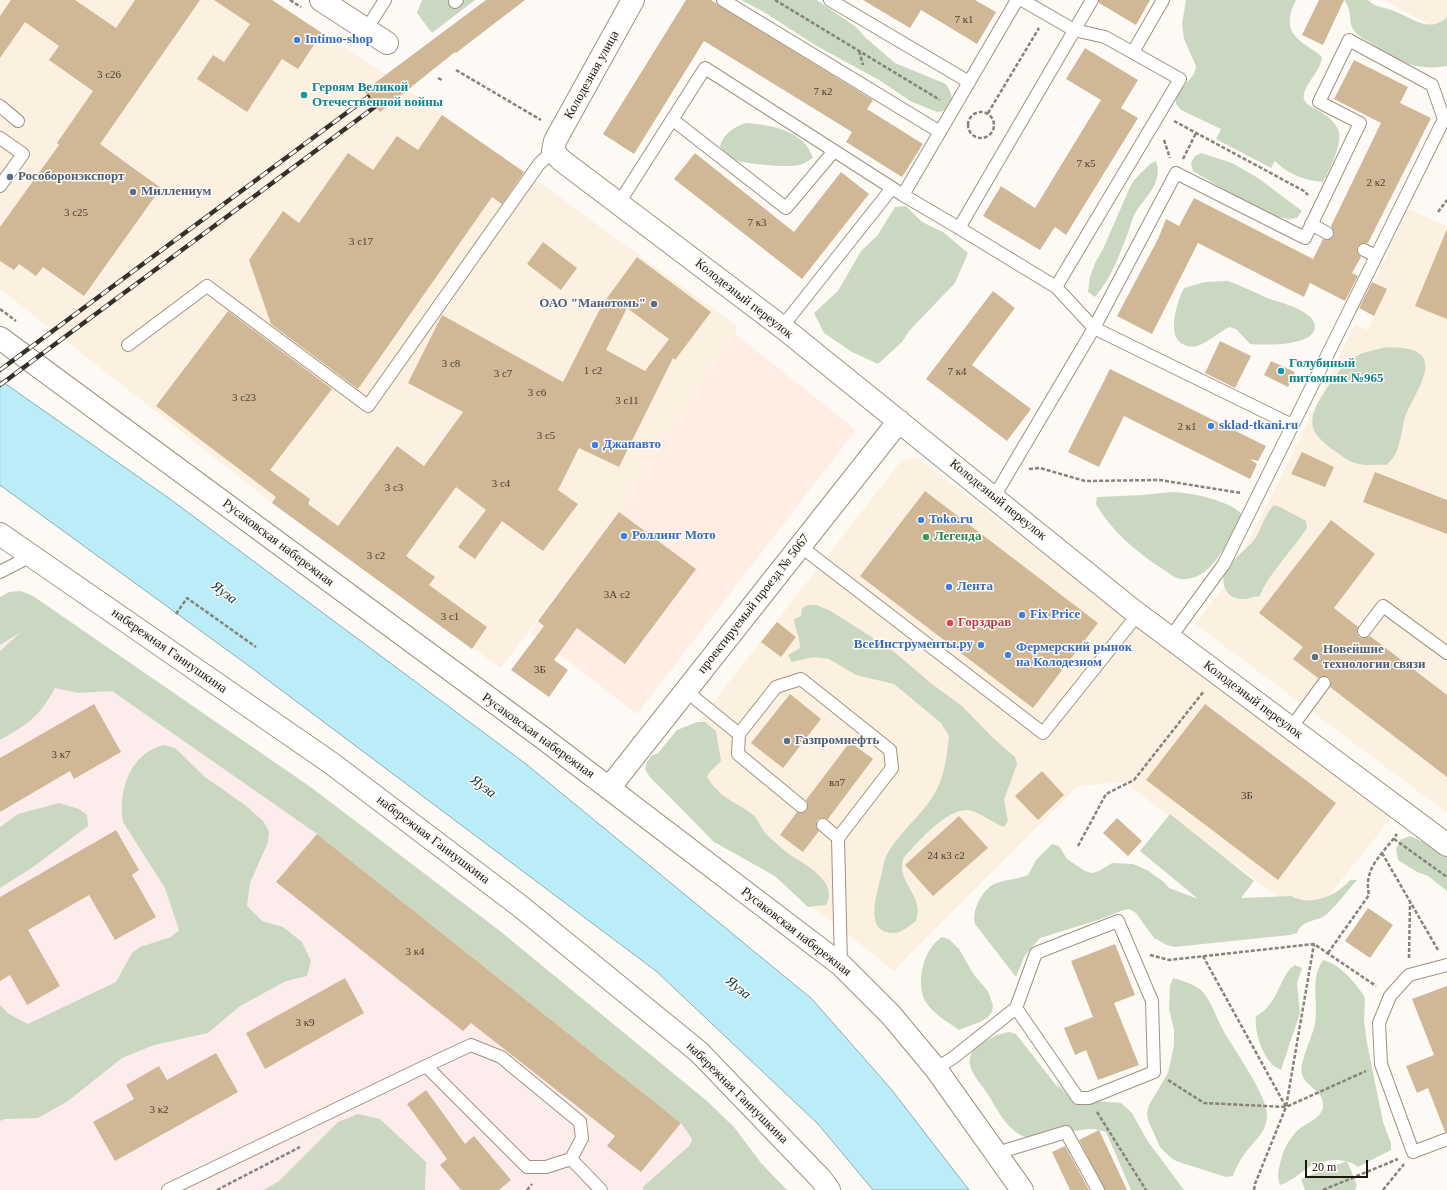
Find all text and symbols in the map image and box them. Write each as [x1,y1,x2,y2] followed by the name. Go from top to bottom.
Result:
[954,13,974,27] house number: 7 к1
[561,28,623,122] street label: Колодезная улица
[305,32,373,48] place label: Intimo-shop
[292,35,302,45] marker: Intimo-shop
[97,68,121,82] house number: 3 с26
[312,80,443,111] place label: Героям Великой Отечественной войны
[813,85,833,99] house number: 7 к2
[299,90,309,100] marker: Героям Великой Отечественной войны
[1076,157,1096,171] house number: 7 к5
[18,169,124,185] place label: Рособоронэкспорт
[5,172,15,182] marker: Рособоронэкспорт
[1366,176,1386,190] house number: 2 к2
[141,184,211,200] place label: Миллениум
[128,187,138,197] marker: Миллениум
[64,206,88,220] house number: 3 с25
[747,216,767,230] house number: 7 к3
[349,235,373,249] house number: 3 с17
[692,256,796,342] street label: Колодезный переулок
[539,296,646,312] place label: ОАО "Манотомь"
[649,299,659,309] marker: ОАО "Манотомь"
[1289,356,1384,387] place label: Голубиный питомник №965
[442,357,460,371] house number: 3 с8
[584,364,602,378] house number: 1 с2
[947,365,967,379] house number: 7 к4
[1276,366,1286,376] marker: Голубиный питомник №965
[494,367,512,381] house number: 3 с7
[528,386,546,400] house number: 3 с6
[232,391,256,405] house number: 3 c23
[615,394,639,408] house number: 3 с11
[1219,418,1298,434] place label: sklad-tkani.ru
[1177,420,1197,434] house number: 2 к1
[1206,421,1216,431] marker: sklad-tkani.ru
[537,429,555,443] house number: 3 с5
[603,437,661,453] place label: Джапавто
[590,440,600,450] marker: Джапавто
[946,456,1050,544] street label: Колодезный переулок
[492,477,510,491] house number: 3 с4
[385,481,403,495] house number: 3 c3
[219,496,337,590] street label: Русаковская набережная
[929,512,973,528] place label: Toko.ru
[916,515,926,525] marker: Toko.ru
[632,528,716,544] place label: Роллинг Мото
[934,529,981,545] place label: Легенда
[619,531,629,541] marker: Роллинг Мото
[695,531,813,677] street label: проектируемый проезд № 5067
[921,532,931,542] marker: Легенда
[367,549,385,563] house number: 3 с2
[208,578,240,608] water label: Яуза
[957,579,993,595] place label: Лента
[944,582,954,592] marker: Лента
[604,588,630,602] house number: 3A c2
[108,605,230,697] street label: набережная Ганнушкина
[1030,607,1080,623] place label: Fix Price
[441,610,459,624] house number: 3 с1
[1017,610,1027,620] marker: Fix Price
[958,615,1011,631] place label: Горздрав
[945,618,955,628] marker: Горздрав
[854,637,973,653] place label: ВсеИнструменты.ру
[976,640,986,650] marker: ВсеИнструменты.ру
[1016,640,1132,671] place label: Фермерский рынок на Колодезном
[1323,642,1426,673] place label: Новейшие технологии связи
[1003,650,1013,660] marker: Фермерский рынок на Колодезном
[1310,652,1320,662] marker: Новейшие технологии связи
[1200,658,1306,742] street label: Колодезный переулок
[534,663,546,677] house number: 3Б
[479,690,597,782] street label: Русаковская набережная
[795,733,879,749] place label: Газпромнефть
[782,736,792,746] marker: Газпромнефть
[51,748,71,762] house number: 3 к7
[467,772,499,802] water label: Яуза
[829,776,845,790] house number: вл7
[1241,789,1253,803] house number: 3Б
[373,792,493,888] street label: набережная Ганнушкина
[927,849,965,863] house number: 24 к3 с2
[738,884,854,980] street label: Русаковская набережная
[405,945,425,959] house number: 3 к4
[722,973,754,1003] water label: Яуза
[295,1016,315,1030] house number: 3 к9
[683,1039,791,1147] street label: набережная Ганнушкина
[149,1103,169,1117] house number: 3 к2
[1307,1152,1370,1178] scale bar
[1312,1160,1336,1174] text: 20 m

